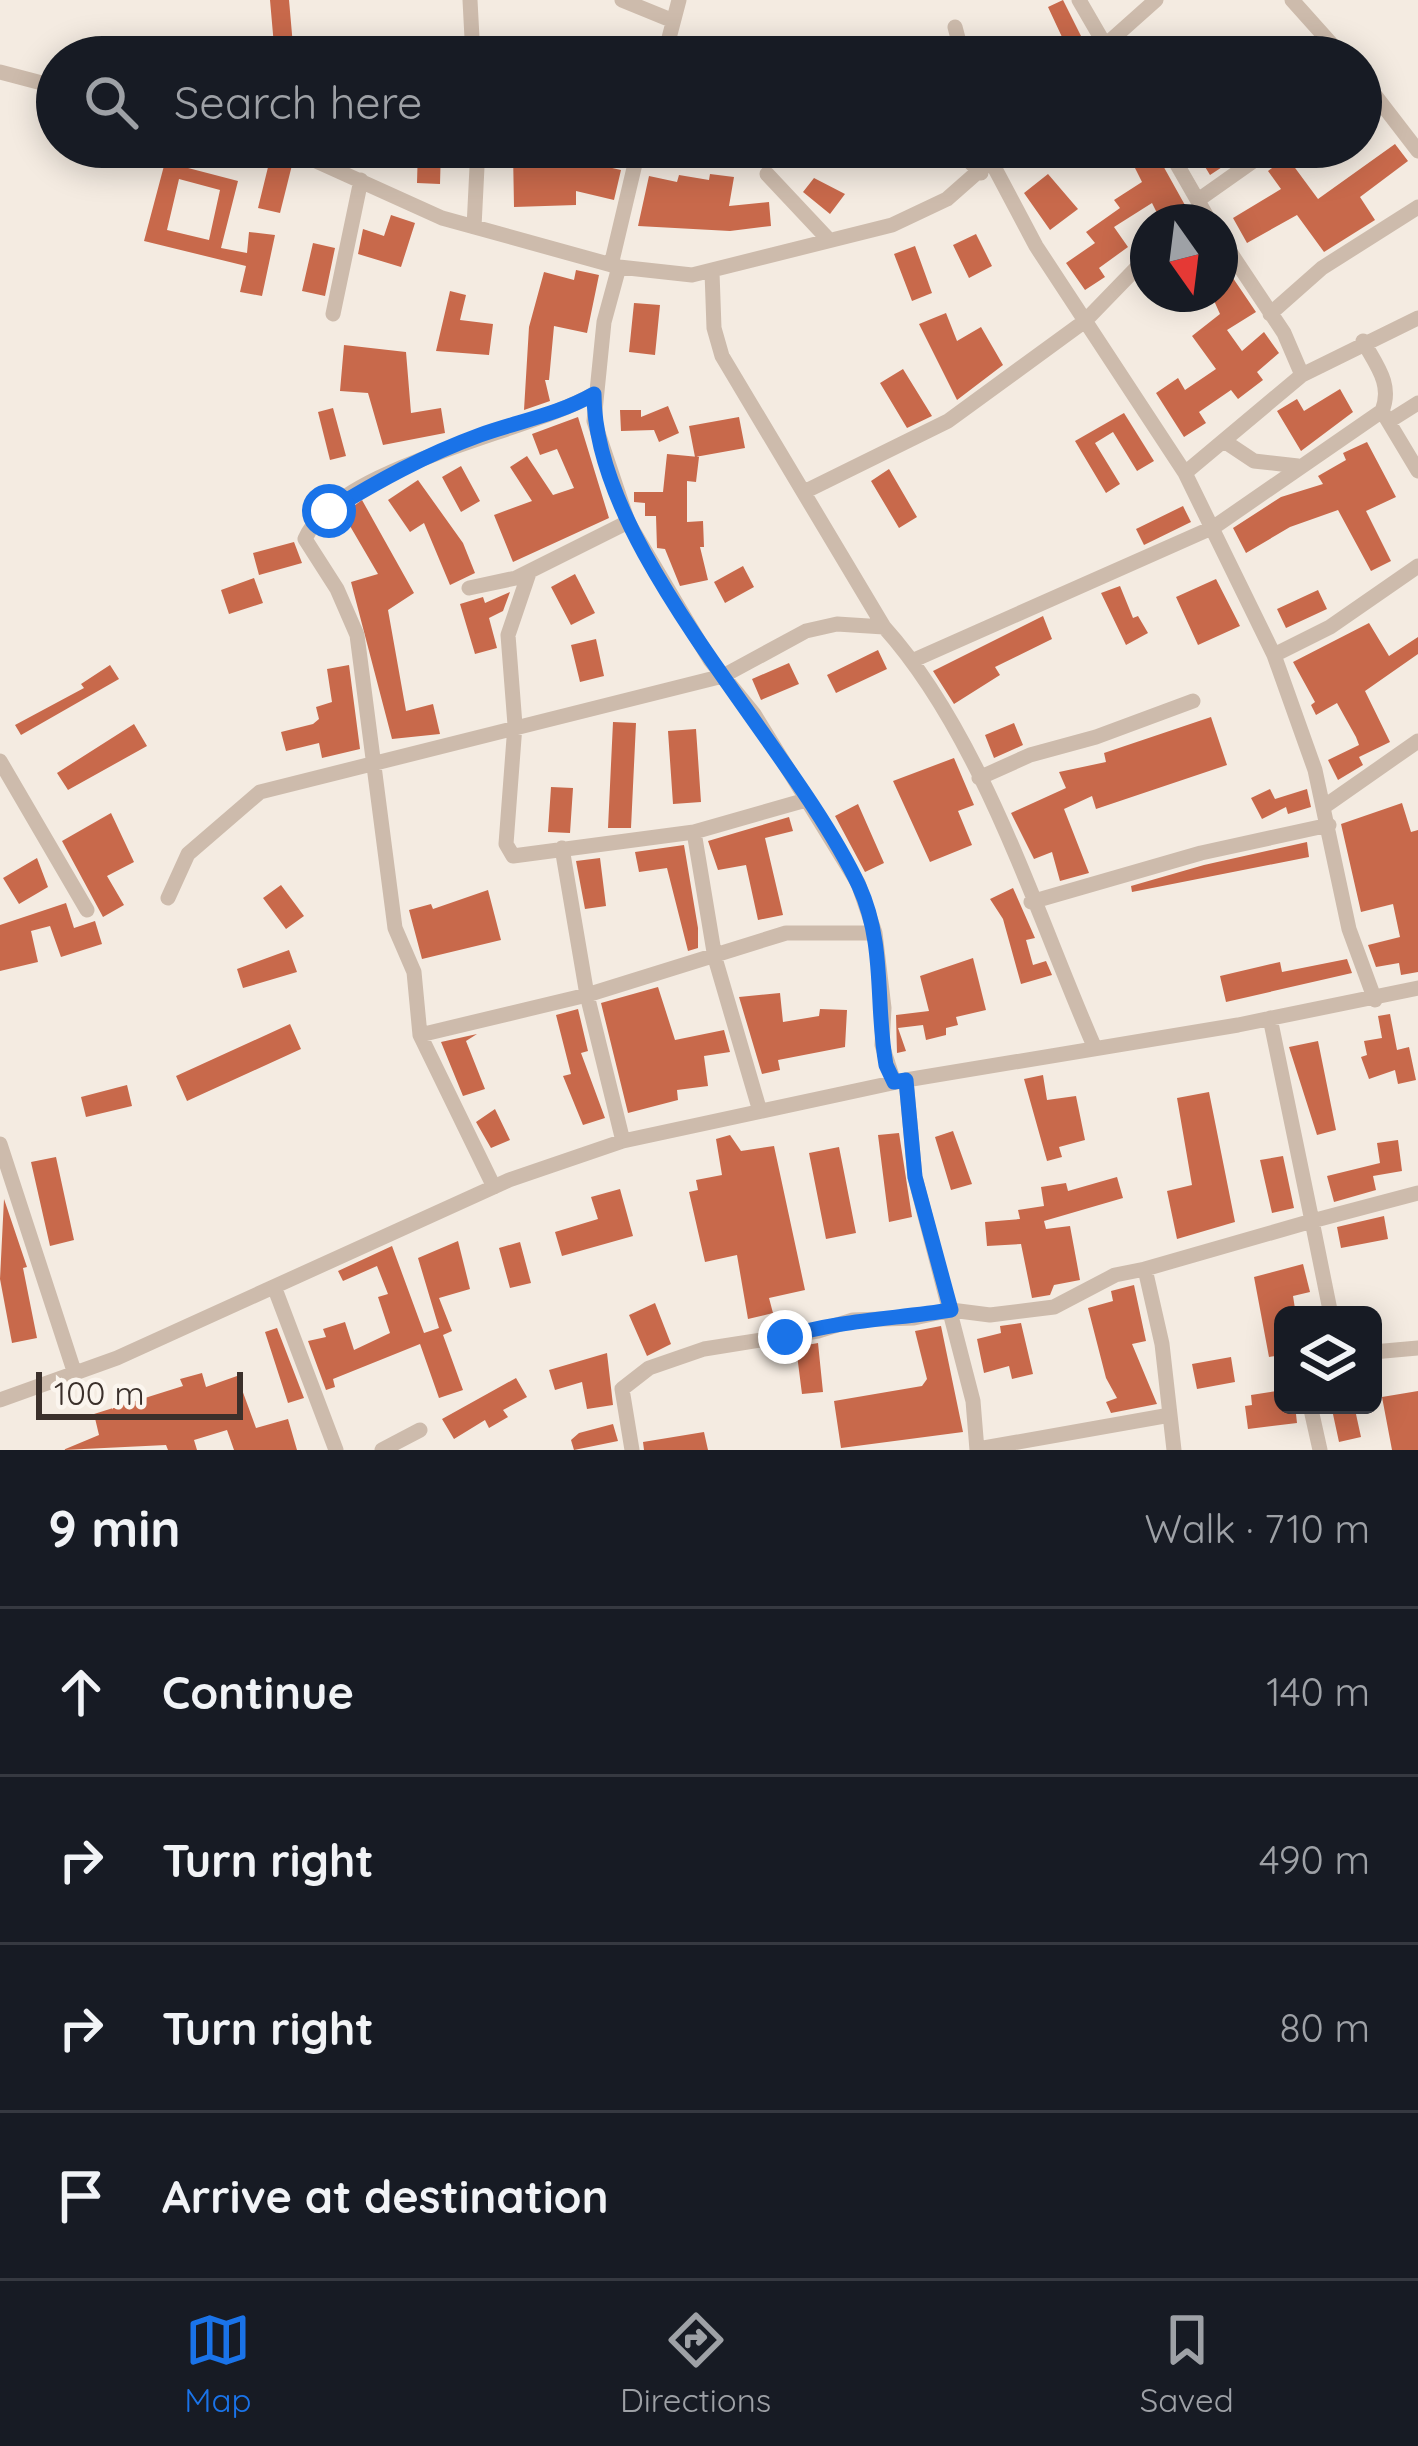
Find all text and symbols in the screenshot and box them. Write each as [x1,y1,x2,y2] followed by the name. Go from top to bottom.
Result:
[36,36,1382,168] search box
[78,69,144,135] icon: search
[174,74,422,130] text: Search here
[1130,204,1238,312] north arrow
[302,484,356,538] route start
[1274,1306,1382,1414] map controls
[1274,1306,1382,1414] button: layers
[758,1310,812,1364] route end
[36,1366,243,1419] scale bar
[54,1372,145,1413] text: 100 m
[48,1496,181,1560] text: 9 min
[1145,1504,1370,1553] text: Walk · 710 m
[48,1659,114,1725] icon: ahead
[162,1664,354,1720] text: Continue
[1266,1667,1370,1716] text: 140 m
[48,1827,114,1893] icon: right
[162,1832,374,1888] text: Turn right
[1259,1835,1370,1884] text: 490 m
[48,1995,114,2061] icon: right
[162,2000,374,2056] text: Turn right
[1280,2003,1370,2052] text: 80 m
[48,2163,114,2229] icon: arrive
[162,2168,608,2224] text: Arrive at destination
[184,2307,252,2420] tab: Map
[620,2307,771,2420] tab: Directions
[1140,2307,1234,2420] tab: Saved

